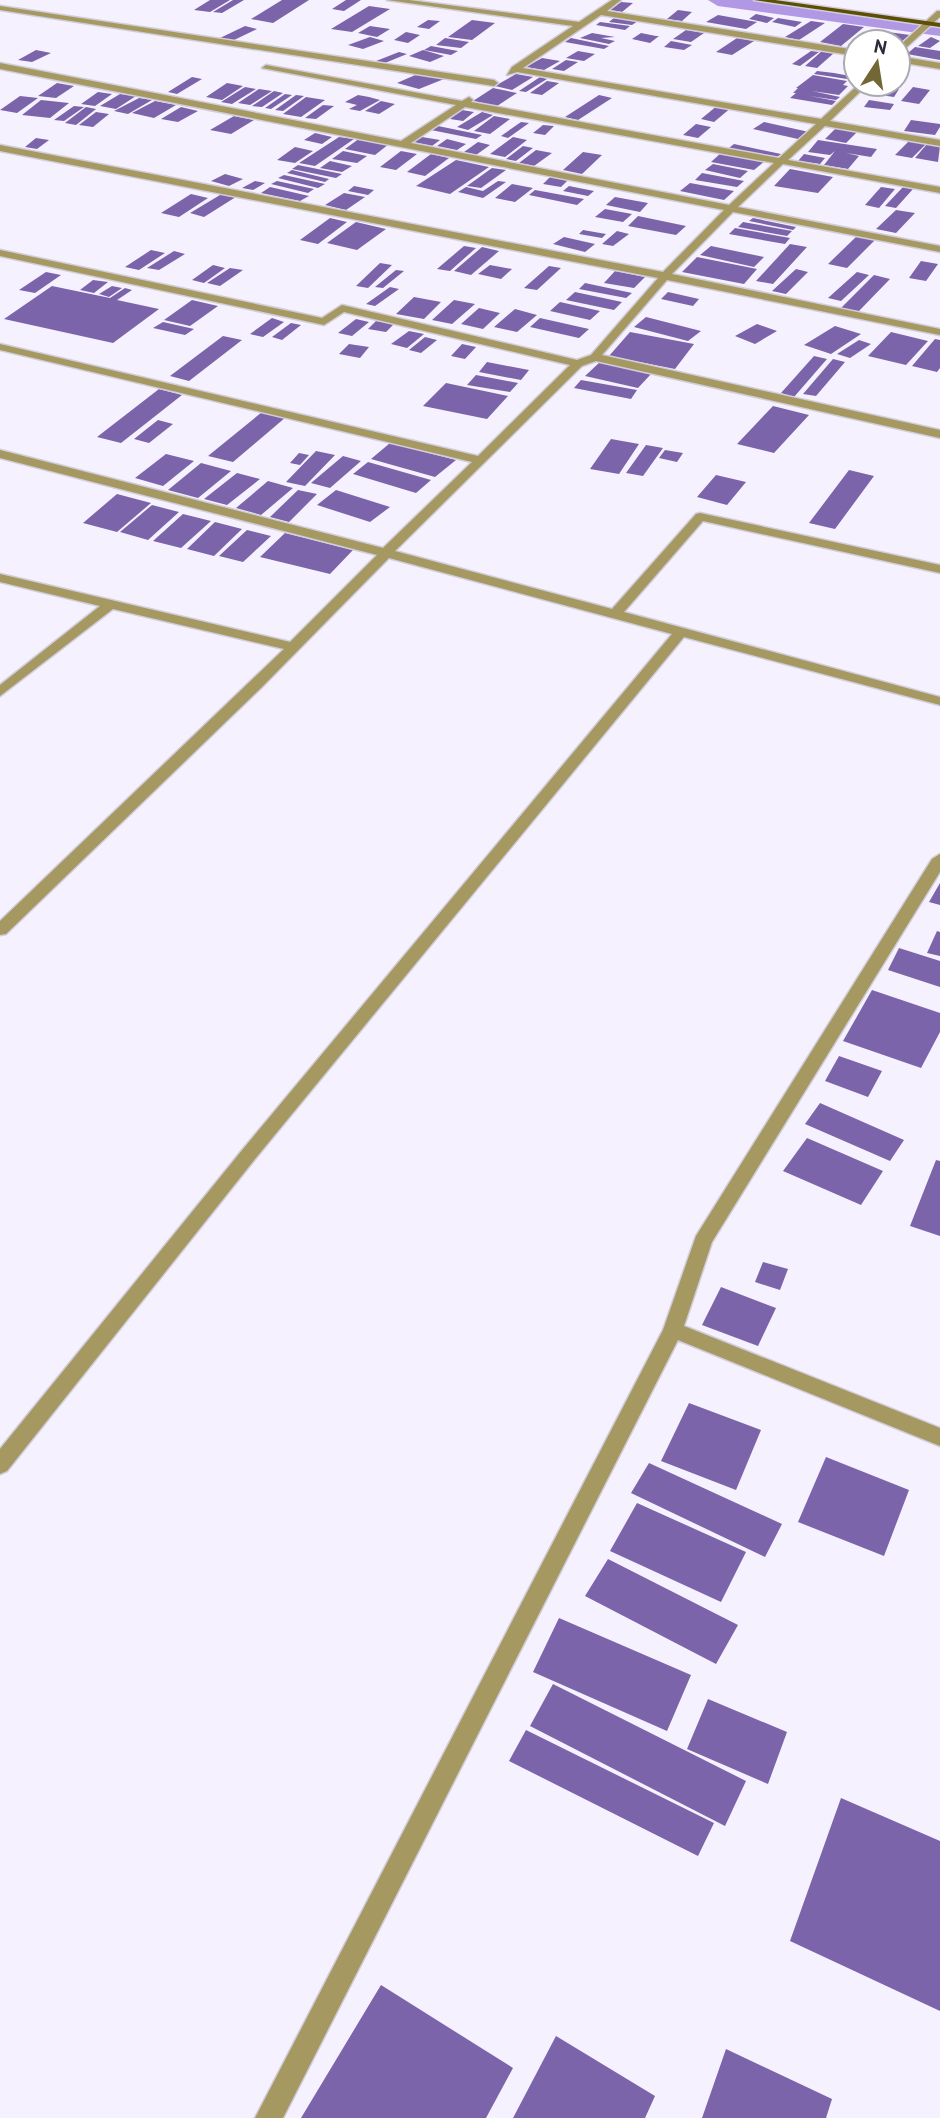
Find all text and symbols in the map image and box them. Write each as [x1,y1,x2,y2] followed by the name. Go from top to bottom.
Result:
[842,28,912,98] north arrow
[872,33,889,59] text: N

